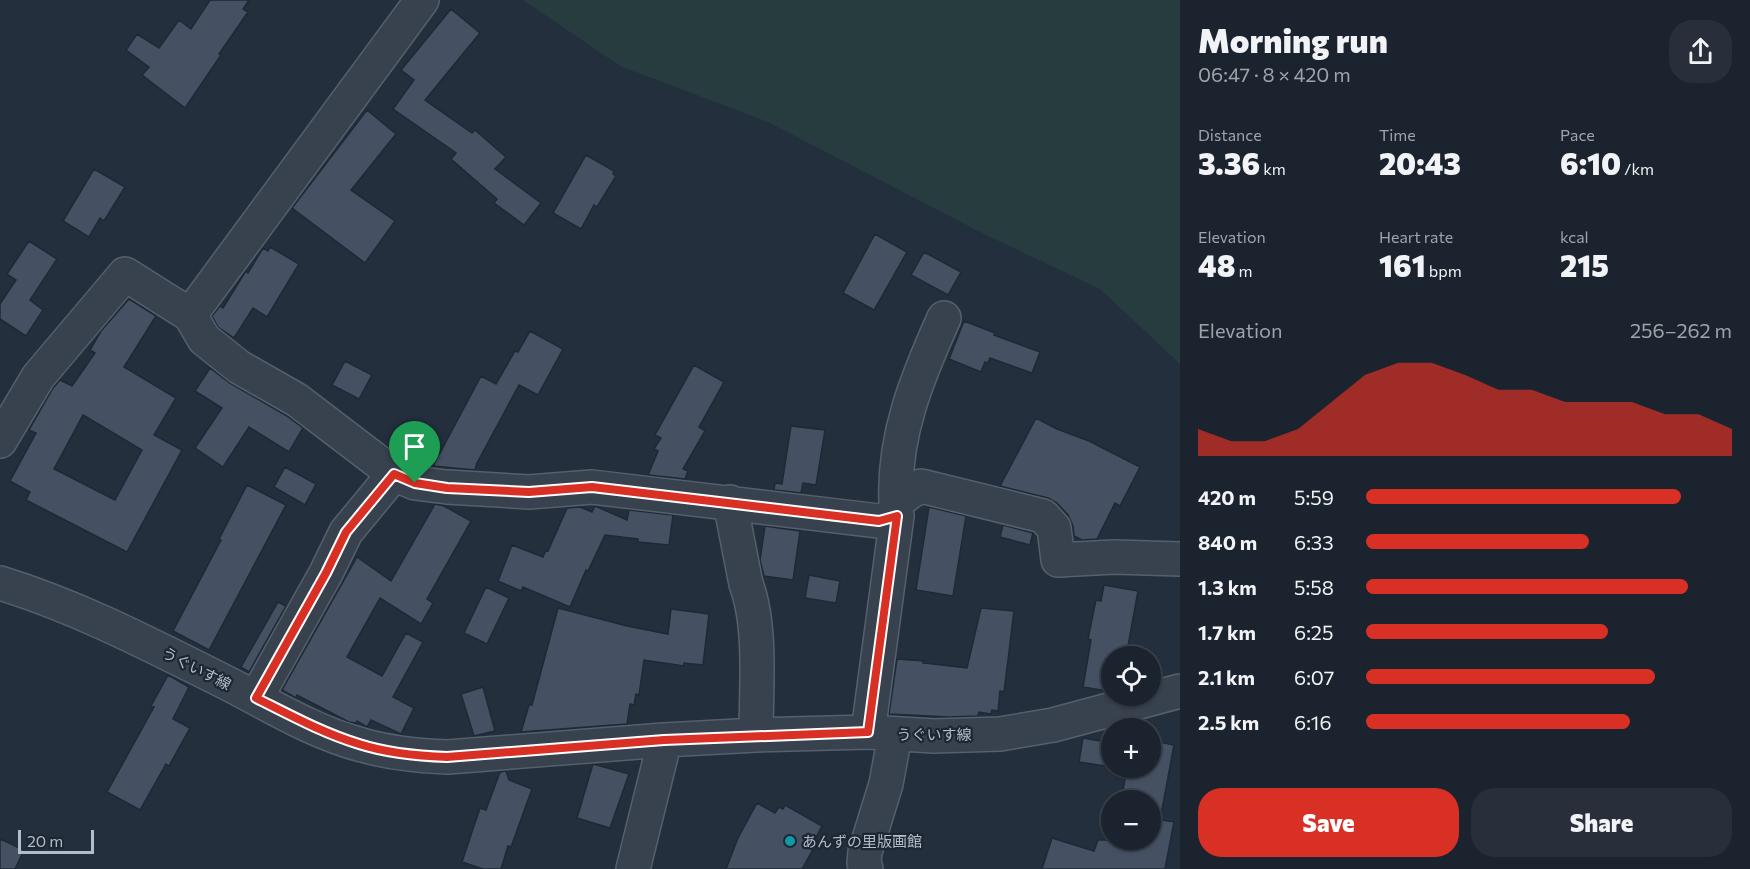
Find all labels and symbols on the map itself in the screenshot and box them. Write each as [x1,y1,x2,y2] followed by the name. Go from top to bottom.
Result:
[389,421,440,483] pin
[159,643,235,693] street label: うぐいす線
[896,725,972,743] street label: うぐいす線
[18,827,94,854] scale bar
[802,832,922,850] place label: あんずの里版画館
[783,834,797,848] marker: あんずの里版画館

